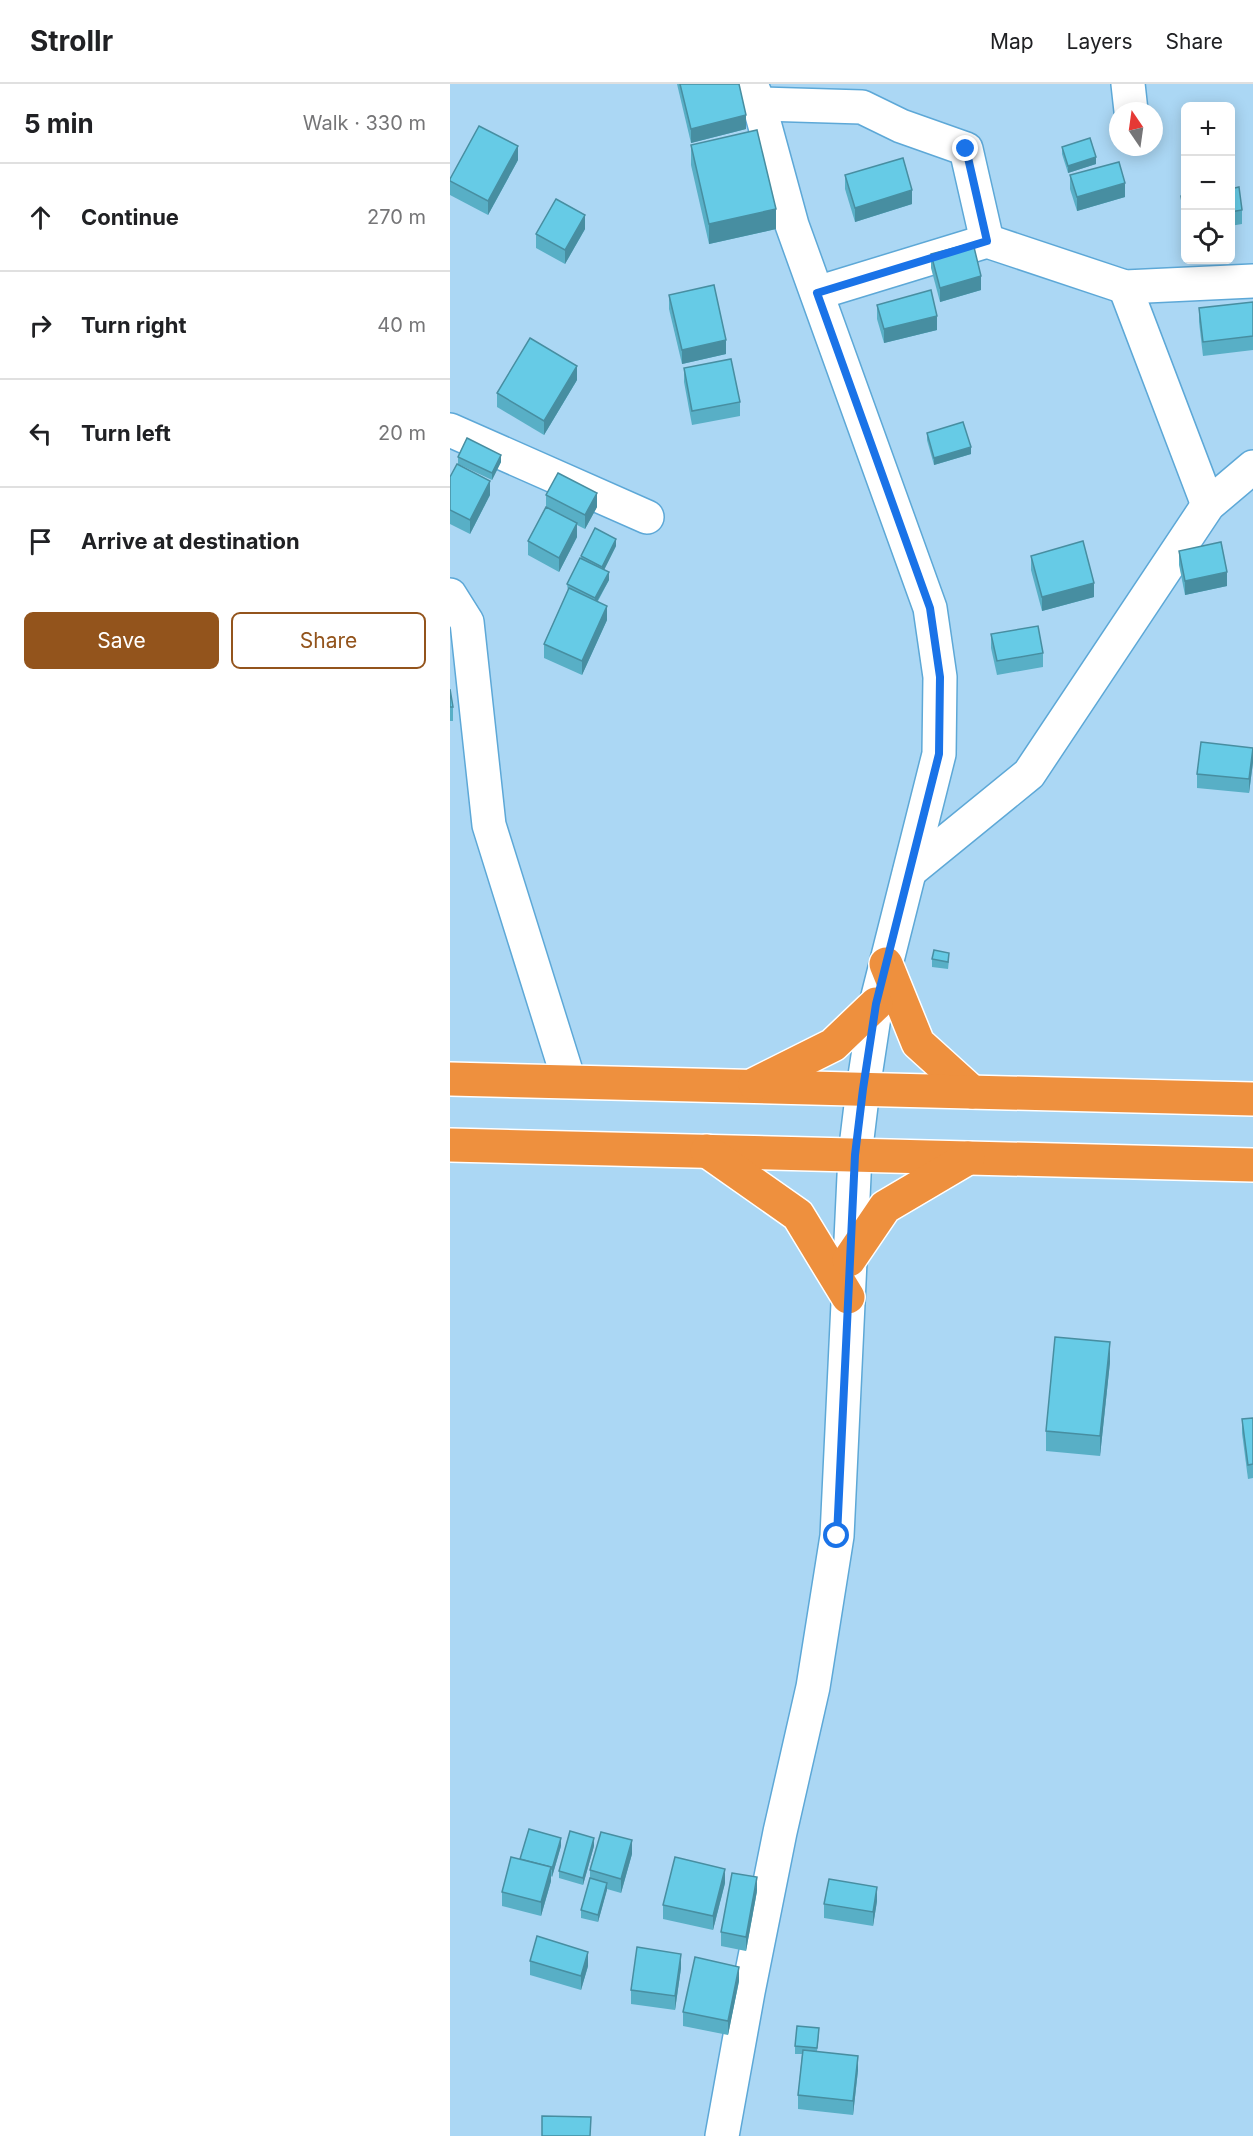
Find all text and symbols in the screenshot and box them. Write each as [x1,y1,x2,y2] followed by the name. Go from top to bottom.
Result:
[30,24,113,58] text: Strollr
[990,29,1034,54] text: Map
[1067,29,1133,54] text: Layers
[1166,29,1223,54] text: Share
[1109,102,1163,156] north arrow
[1181,102,1235,264] map controls
[1181,102,1235,156] button: +
[24,108,94,139] text: 5 min
[303,111,426,135] text: Walk · 330 m
[952,135,978,161] route end
[1181,156,1235,210] button: −
[24,201,57,234] icon: ahead
[81,204,179,230] text: Continue
[367,205,426,229] text: 270 m
[1181,210,1235,264] button: locate
[24,309,57,342] icon: right
[81,312,187,338] text: Turn right
[377,313,426,337] text: 40 m
[24,417,57,450] icon: left
[81,420,171,446] text: Turn left
[378,421,426,445] text: 20 m
[24,525,57,558] icon: arrive
[81,528,300,554] text: Arrive at destination
[24,612,219,669] button: Save
[231,612,426,669] button: Share
[823,1522,849,1548] route start

